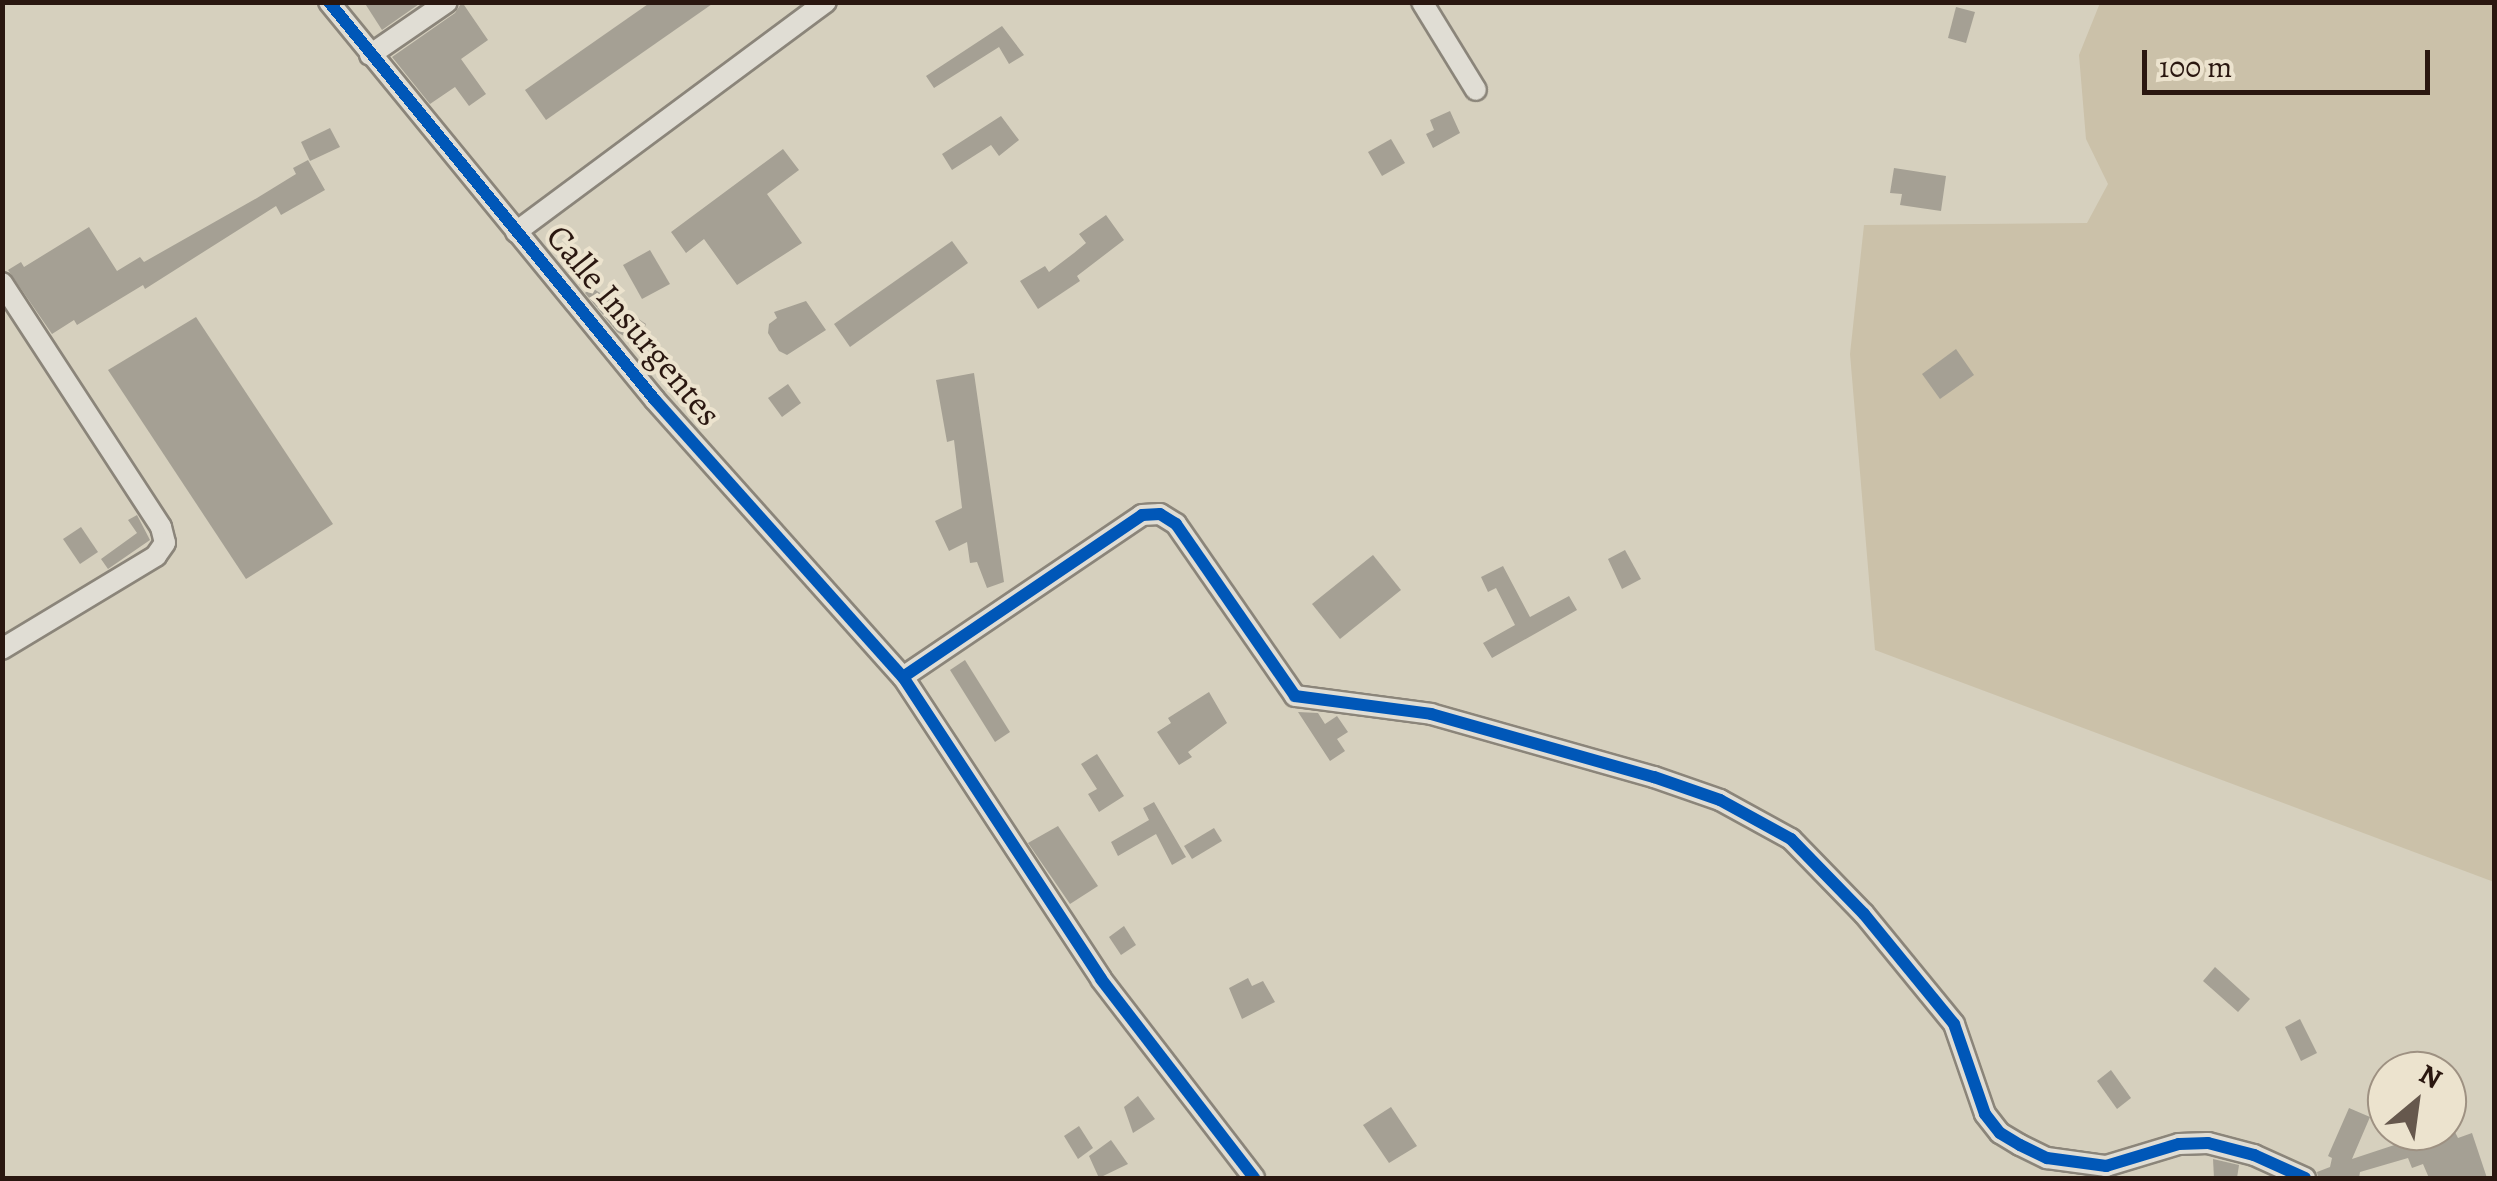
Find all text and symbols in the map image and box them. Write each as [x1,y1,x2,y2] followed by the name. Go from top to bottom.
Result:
[2147,30,2434,92] scale bar
[2159,47,2232,87] text: 100 m
[538,216,730,434] street label: Calle Insurgentes
[2367,1051,2467,1151] north arrow
[2412,1055,2449,1098] text: N

